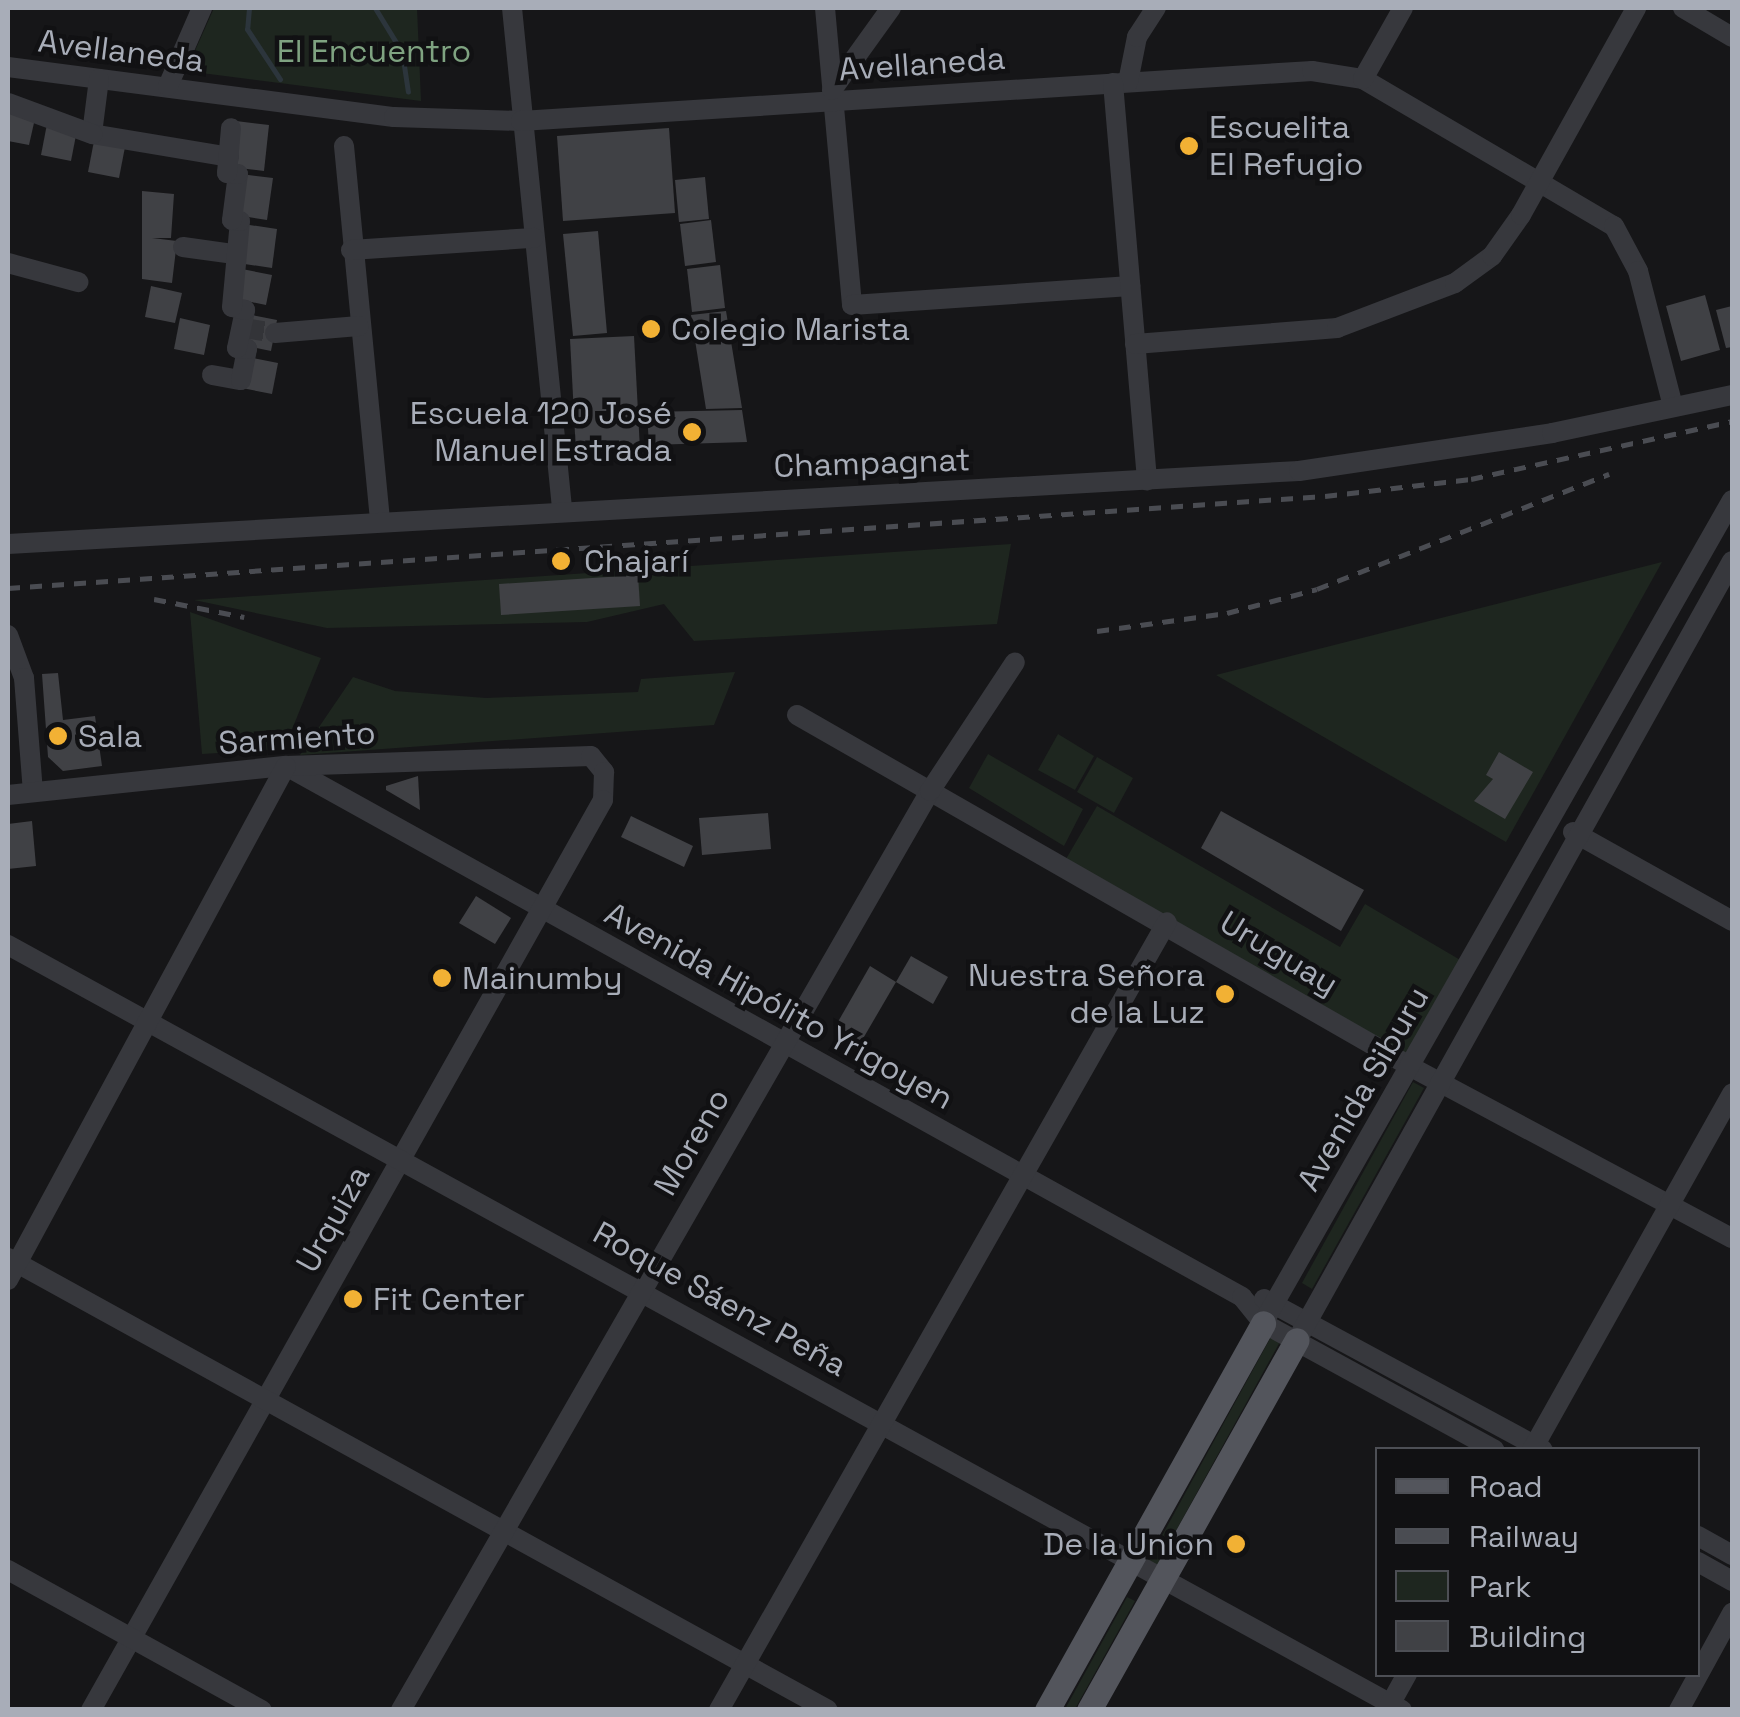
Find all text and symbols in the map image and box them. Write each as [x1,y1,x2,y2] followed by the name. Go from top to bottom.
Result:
[36,22,206,80] street label: Avellaneda
[277,32,471,70] park label: El Encuentro
[837,39,1007,89] street label: Avellaneda
[1209,109,1363,184] place label: Escuelita El Refugio
[1178,135,1200,157] marker: Escuelita El Refugio
[671,310,910,348] place label: Colegio Marista
[640,318,662,340] marker: Colegio Marista
[410,395,672,470] place label: Escuela 120 José Manuel Estrada
[681,421,703,443] marker: Escuela 120 José Manuel Estrada
[773,440,971,486] street label: Champagnat
[584,542,689,580] place label: Chajarí
[548,548,574,574] marker: Chajarí
[217,713,377,763] street label: Sarmiento
[78,717,142,755] place label: Sala
[47,725,69,747] marker: Sala
[598,894,960,1118] street label: Avenida Hipólito Yrigoyen
[1213,903,1345,1003] street label: Uruguay
[968,957,1205,1032] place label: Nuestra Señora de la Luz
[462,959,623,997] place label: Mainumby
[431,967,453,989] marker: Mainumby
[1289,980,1437,1198] street label: Avenida Siburu
[1214,983,1236,1005] marker: Nuestra Señora de la Luz
[646,1082,738,1202] street label: Moreno
[288,1159,378,1279] street label: Urquiza
[586,1213,854,1385] street label: Roque Sáenz Peña
[373,1280,525,1318] place label: Fit Center
[342,1288,364,1310] marker: Fit Center
[1375,1447,1700,1677] legend
[1469,1467,1543,1506] text: Road
[1469,1517,1579,1556] text: Railway
[1043,1525,1214,1563] place label: De la Union
[1223,1531,1249,1557] marker: De la Union
[1469,1567,1531,1606] text: Park
[1469,1617,1586,1656] text: Building

